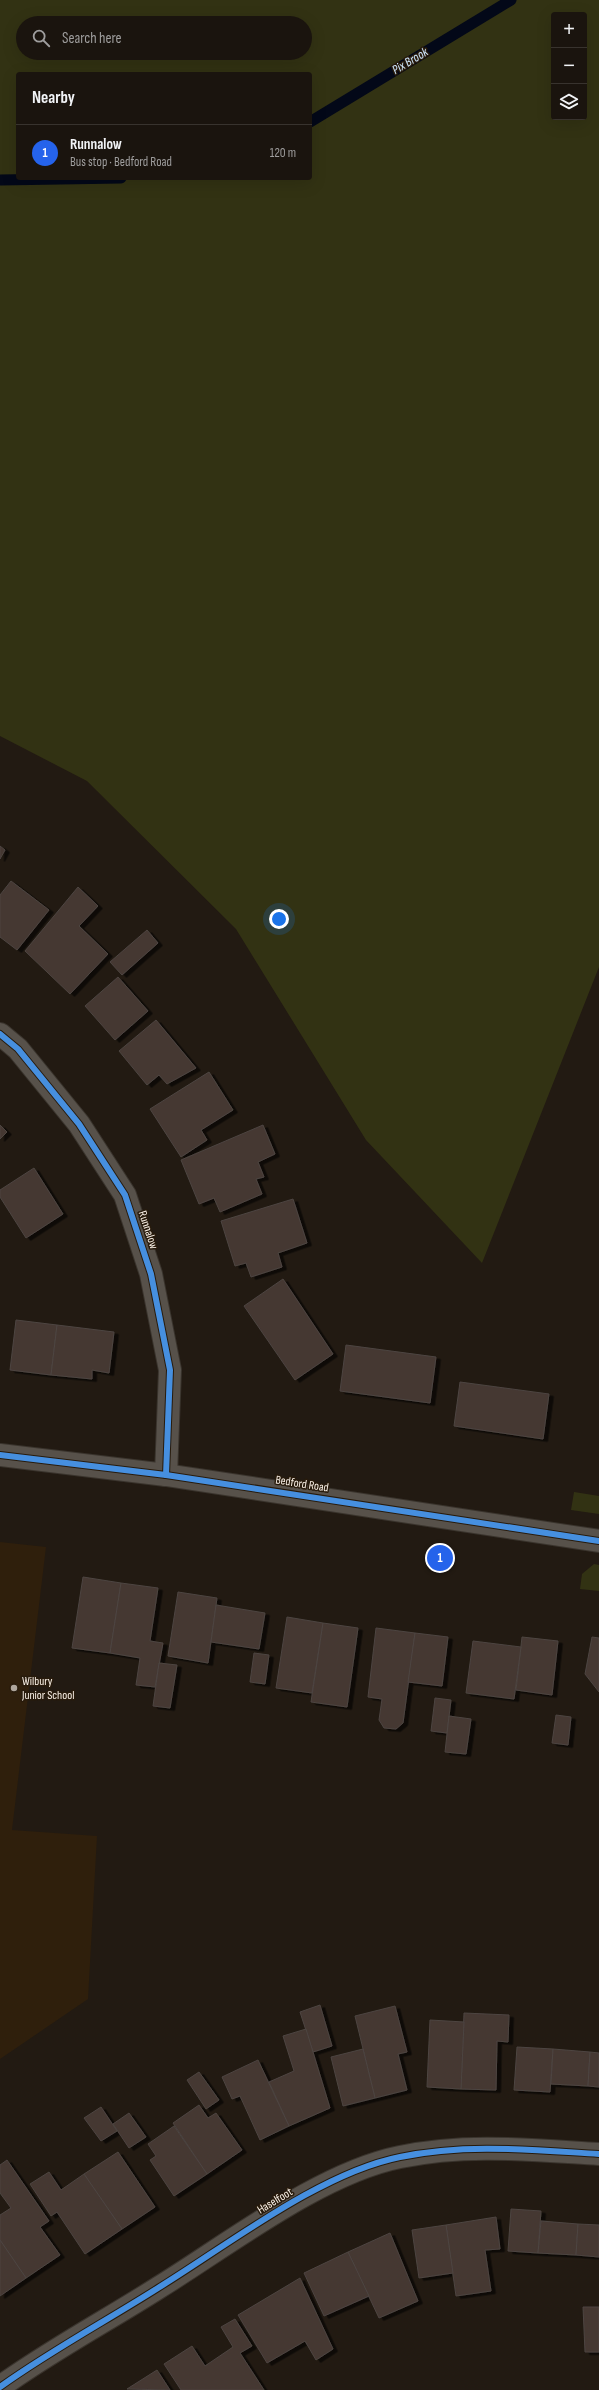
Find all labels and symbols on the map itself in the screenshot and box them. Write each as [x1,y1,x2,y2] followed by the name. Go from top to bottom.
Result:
[389,43,432,78] water label: Pix Brook
[269,909,289,929] your location
[135,1209,161,1251] street label: Runnalow
[274,1472,330,1496] street label: Bedford Road
[427,1543,453,1573] pin: 1
[21,1674,74,1703] place label: Wilbury Junior School
[9,1683,19,1693] marker: Wilbury Junior School
[254,2184,296,2217] street label: Haselfoot

